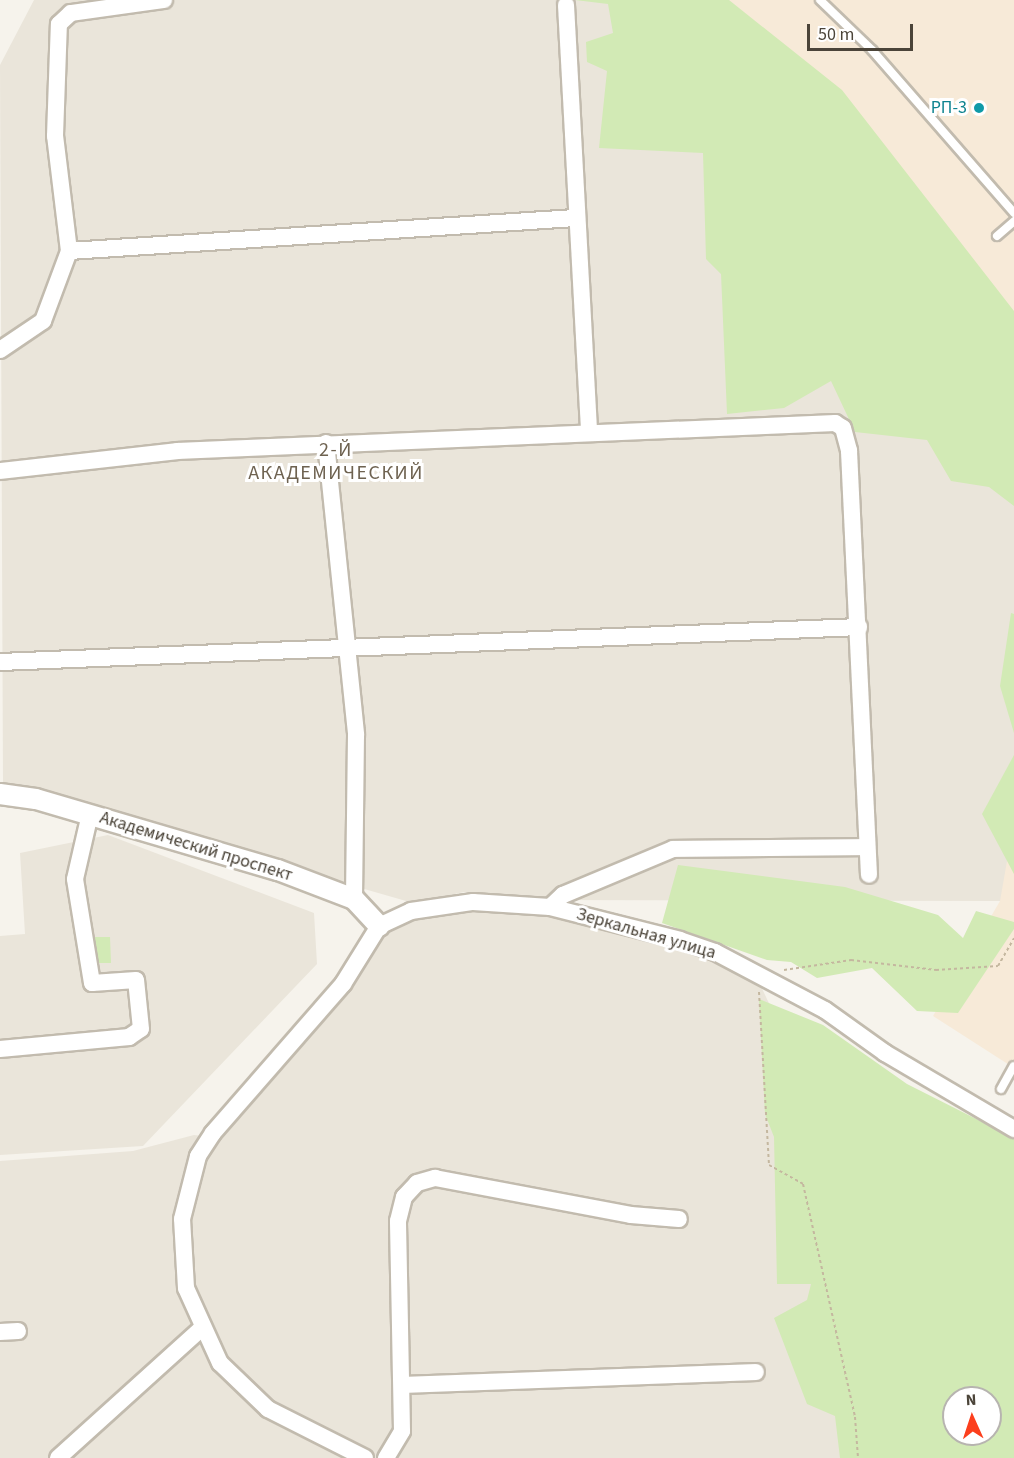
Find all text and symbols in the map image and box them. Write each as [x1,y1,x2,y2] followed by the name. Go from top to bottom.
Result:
[810,12,916,50] scale bar
[818,22,854,47] text: 50 m
[931,97,967,119] place label: РП-3
[972,101,986,115] marker: РП-3
[248,439,424,486] district label: 2-Й АКАДЕМИЧЕСКИЙ
[97,807,295,887] street label: Академический проспект
[574,904,718,964] street label: Зеркальная улица
[942,1386,1002,1446] north arrow
[965,1389,977,1411] text: N

